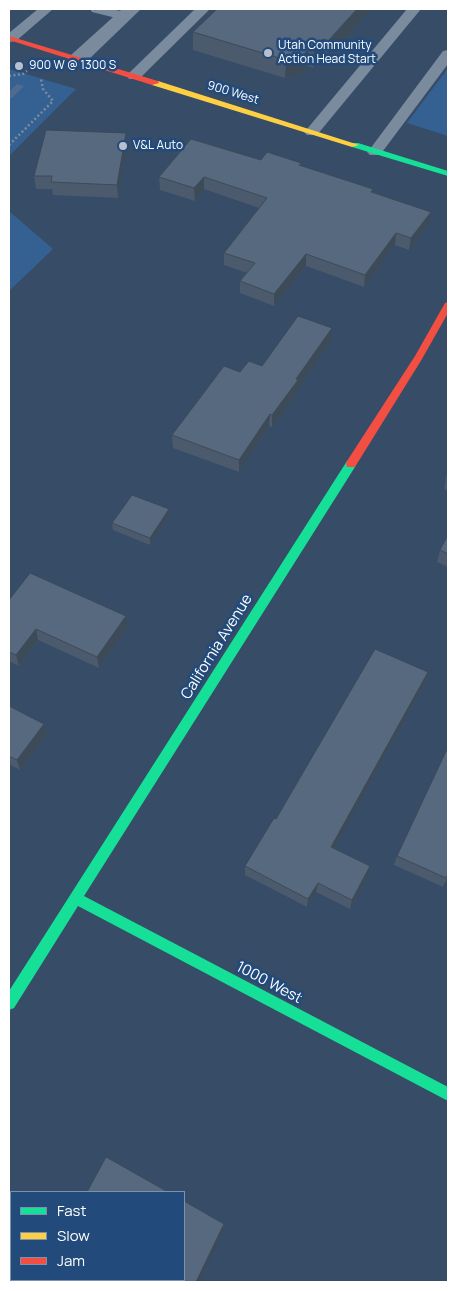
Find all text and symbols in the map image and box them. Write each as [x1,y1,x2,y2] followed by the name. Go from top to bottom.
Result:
[278,39,376,67] place label: Utah Community Action Head Start
[262,47,274,59] marker: Utah Community Action Head Start
[29,59,116,73] place label: 900 W @ 1300 S
[13,60,25,72] marker: 900 W @ 1300 S
[205,78,261,108] street label: 900 West
[133,139,183,153] place label: V&L Auto
[117,140,129,152] marker: V&L Auto
[177,591,257,703] street label: California Avenue
[233,958,305,1008] street label: 1000 West
[10,1191,185,1281] legend
[57,1200,86,1221] text: Fast
[57,1225,90,1246] text: Slow
[57,1250,85,1271] text: Jam

